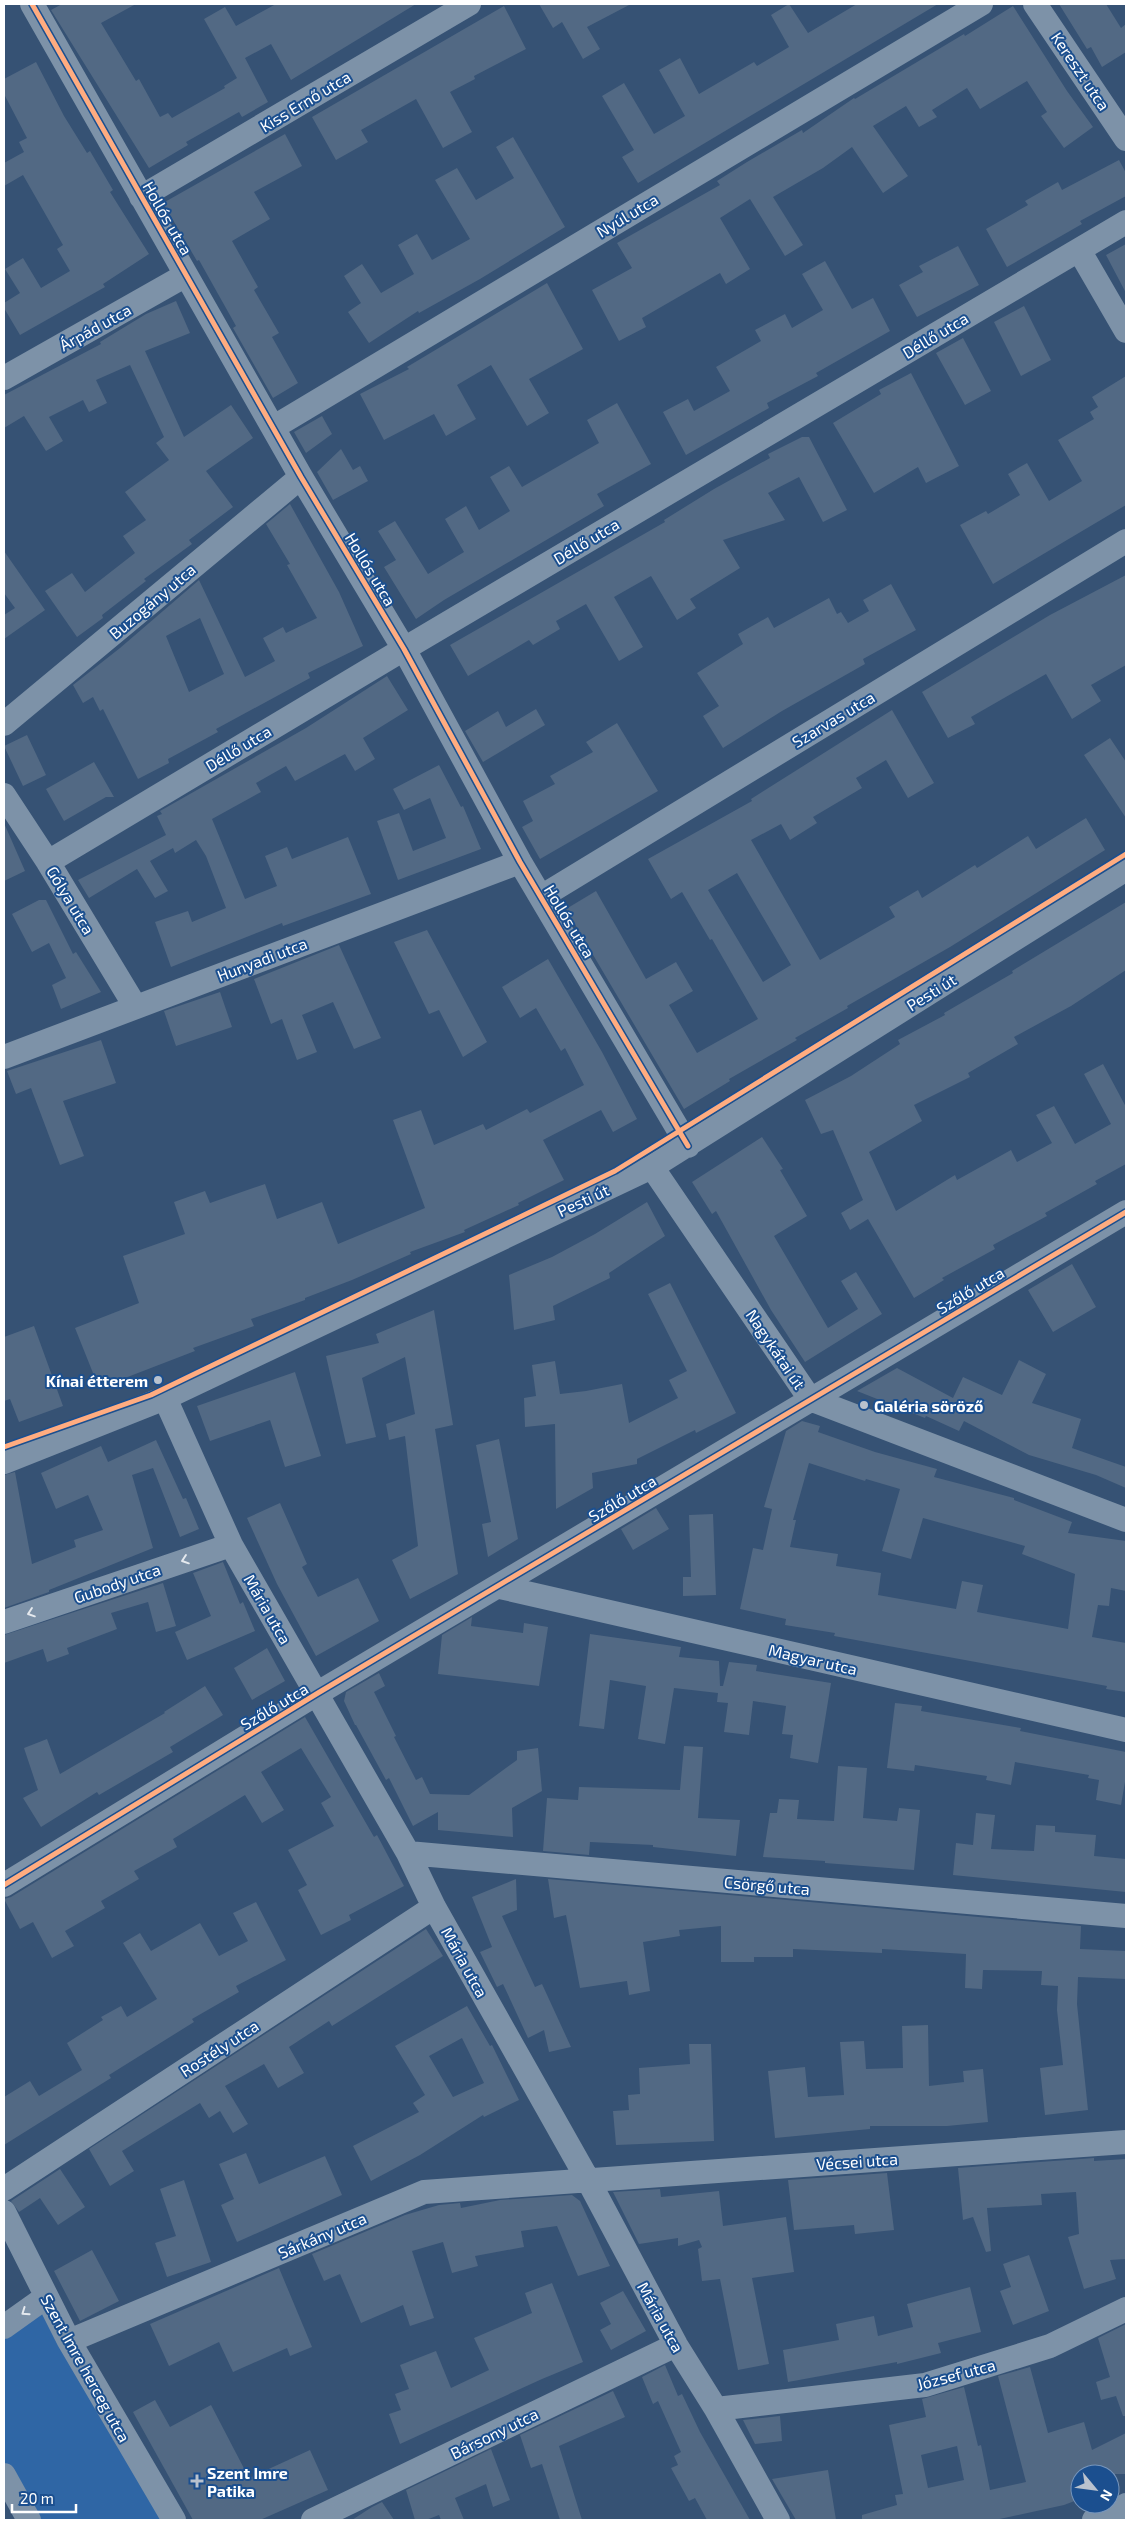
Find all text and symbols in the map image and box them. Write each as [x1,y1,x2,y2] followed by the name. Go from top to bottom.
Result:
[1048,28,1114,114] street label: Kereszt utca
[256,66,354,136] street label: Kiss Ernő utca
[139,178,197,258] street label: Hollós utca
[593,189,661,241] street label: Nyúl utca
[56,300,134,354] street label: Árpád utca
[899,308,971,362] street label: Déllő utca
[550,514,622,568] street label: Déllő utca
[342,529,400,609] street label: Hollós utca
[105,559,199,643] street label: Buzogány utca
[788,687,878,751] street label: Szarvas utca
[202,721,274,775] street label: Déllő utca
[43,862,99,938] street label: Gólya utca
[541,881,599,961] street label: Hollós utca
[214,933,310,985] street label: Hunyadi utca
[903,969,959,1015] street label: Pesti út
[554,1180,612,1220] street label: Pesti út
[933,1262,1007,1318] street label: Szőlő utca
[742,1306,810,1392] street label: Nagykátai út
[46,1371,148,1390] place label: Kínai étterem
[152,1374,164,1386] marker: Kínai étterem
[874,1396,983,1415] place label: Galéria söröző
[858,1399,870,1411] marker: Galéria söröző
[585,1470,659,1526] street label: Szőlő utca
[181,1555,190,1565] one-way arrow
[71,1559,163,1607] street label: Gubody utca
[240,1571,296,1647] street label: Mária utca
[28,1607,36,1617] one-way arrow
[767,1640,859,1678] street label: Magyar utca
[237,1678,311,1734] street label: Szőlő utca
[723,1872,811,1898] street label: Csörgő utca
[438,1924,492,2000] street label: Mária utca
[176,2016,262,2080] street label: Rostély utca
[816,2149,898,2173] street label: Vécsei utca
[275,2208,369,2262] street label: Sárkány utca
[634,2279,688,2355] street label: Mária utca
[37,2291,135,2445] street label: Szent Imre herceg utca
[21,2306,31,2315] one-way arrow
[915,2354,997,2394] street label: József utca
[447,2404,541,2462] street label: Bársony utca
[207,2463,288,2500] place label: Szent Imre Patika
[1070,2464,1120,2514] north arrow
[191,2475,203,2487] marker: Szent Imre Patika
[12,2482,76,2514] scale bar
[1097,2487,1117,2504] text: N
[20,2489,54,2507] text: 20 m

